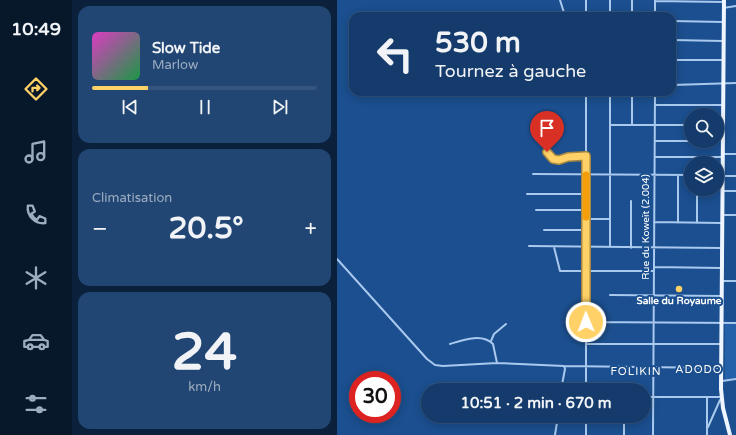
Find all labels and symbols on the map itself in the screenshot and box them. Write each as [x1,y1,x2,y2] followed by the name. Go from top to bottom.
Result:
[530,111,564,152] pin
[640,174,652,280] street label: Rue du Koweït (2.004)
[674,284,684,294] marker: Salle du Royaume
[637,295,722,307] place label: Salle du Royaume
[565,301,607,343] position arrow
[675,363,723,376] district label: ADODO
[610,365,662,378] district label: FOLIKIN
[349,371,401,423] speed limit sign: 30

